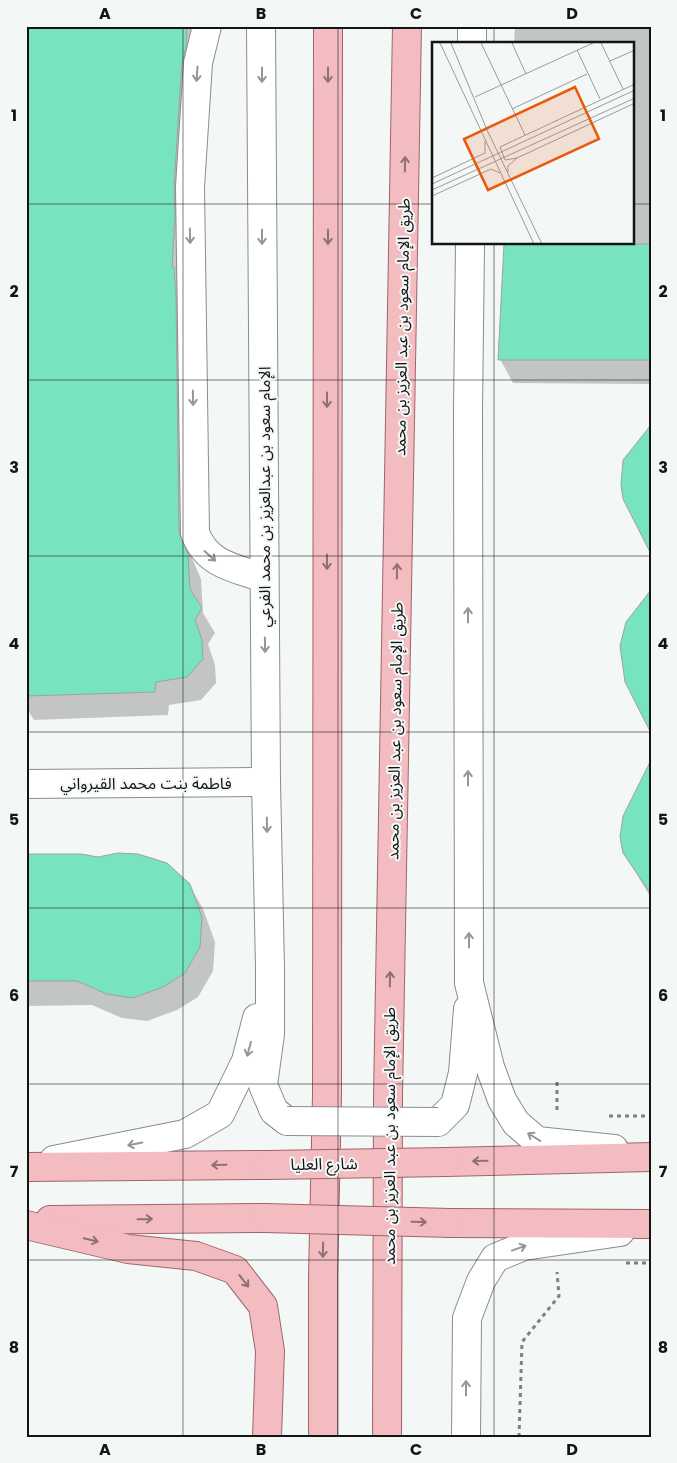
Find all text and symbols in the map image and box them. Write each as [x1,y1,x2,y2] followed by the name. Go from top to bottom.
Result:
[99,2,111,25] text: A
[256,2,266,25] text: B
[410,2,422,25] text: C
[566,2,578,25] text: D
[432,42,634,245] inset map
[192,65,202,81] one-way arrow
[323,66,333,83] one-way arrow
[257,67,266,83] one-way arrow
[11,104,17,127] text: 1
[660,104,666,127] text: 1
[400,156,409,172] one-way arrow
[388,198,417,456] street label: طريق الإمام سعود بن عبد العزيز بن محمد
[185,228,195,244] one-way arrow
[257,229,267,245] one-way arrow
[323,229,333,245] one-way arrow
[9,280,19,303] text: 2
[658,280,668,303] text: 2
[253,367,277,627] street label: الإمام سعود بن عبدالعزيز بن محمد الفرعي
[188,390,198,406] one-way arrow
[322,392,332,408] one-way arrow
[9,456,19,479] text: 3
[658,456,668,479] text: 3
[204,550,217,562] one-way arrow
[322,554,332,570] one-way arrow
[393,563,402,579] one-way arrow
[381,602,410,860] street label: طريق الإمام سعود بن عبد العزيز بن محمد
[463,607,473,624] one-way arrow
[9,632,20,655] text: 4
[658,632,669,655] text: 4
[260,637,269,653] one-way arrow
[463,770,473,786] one-way arrow
[60,772,232,795] street label: فاطمة بنت محمد القيرواني
[9,808,19,831] text: 5
[658,808,668,831] text: 5
[262,816,272,833] one-way arrow
[464,932,474,948] one-way arrow
[385,971,395,987] one-way arrow
[9,984,19,1007] text: 6
[658,984,668,1007] text: 6
[378,1007,402,1265] street label: طريق الإمام سعود بن عبد العزيز بن محمد
[244,1041,253,1057] one-way arrow
[527,1132,541,1143] one-way arrow
[127,1140,143,1149] one-way arrow
[290,1152,358,1177] street label: شارع العليا
[472,1156,488,1166] one-way arrow
[10,1160,19,1183] text: 7
[212,1160,228,1170] one-way arrow
[659,1160,668,1183] text: 7
[136,1214,153,1224] one-way arrow
[410,1217,426,1227] one-way arrow
[82,1236,98,1245] one-way arrow
[319,1241,328,1257] one-way arrow
[511,1243,526,1252] one-way arrow
[239,1274,249,1288] one-way arrow
[9,1336,19,1359] text: 8
[658,1336,668,1359] text: 8
[461,1380,471,1396] one-way arrow
[99,1438,111,1461] text: A
[256,1438,266,1461] text: B
[410,1438,422,1461] text: C
[566,1438,578,1461] text: D

